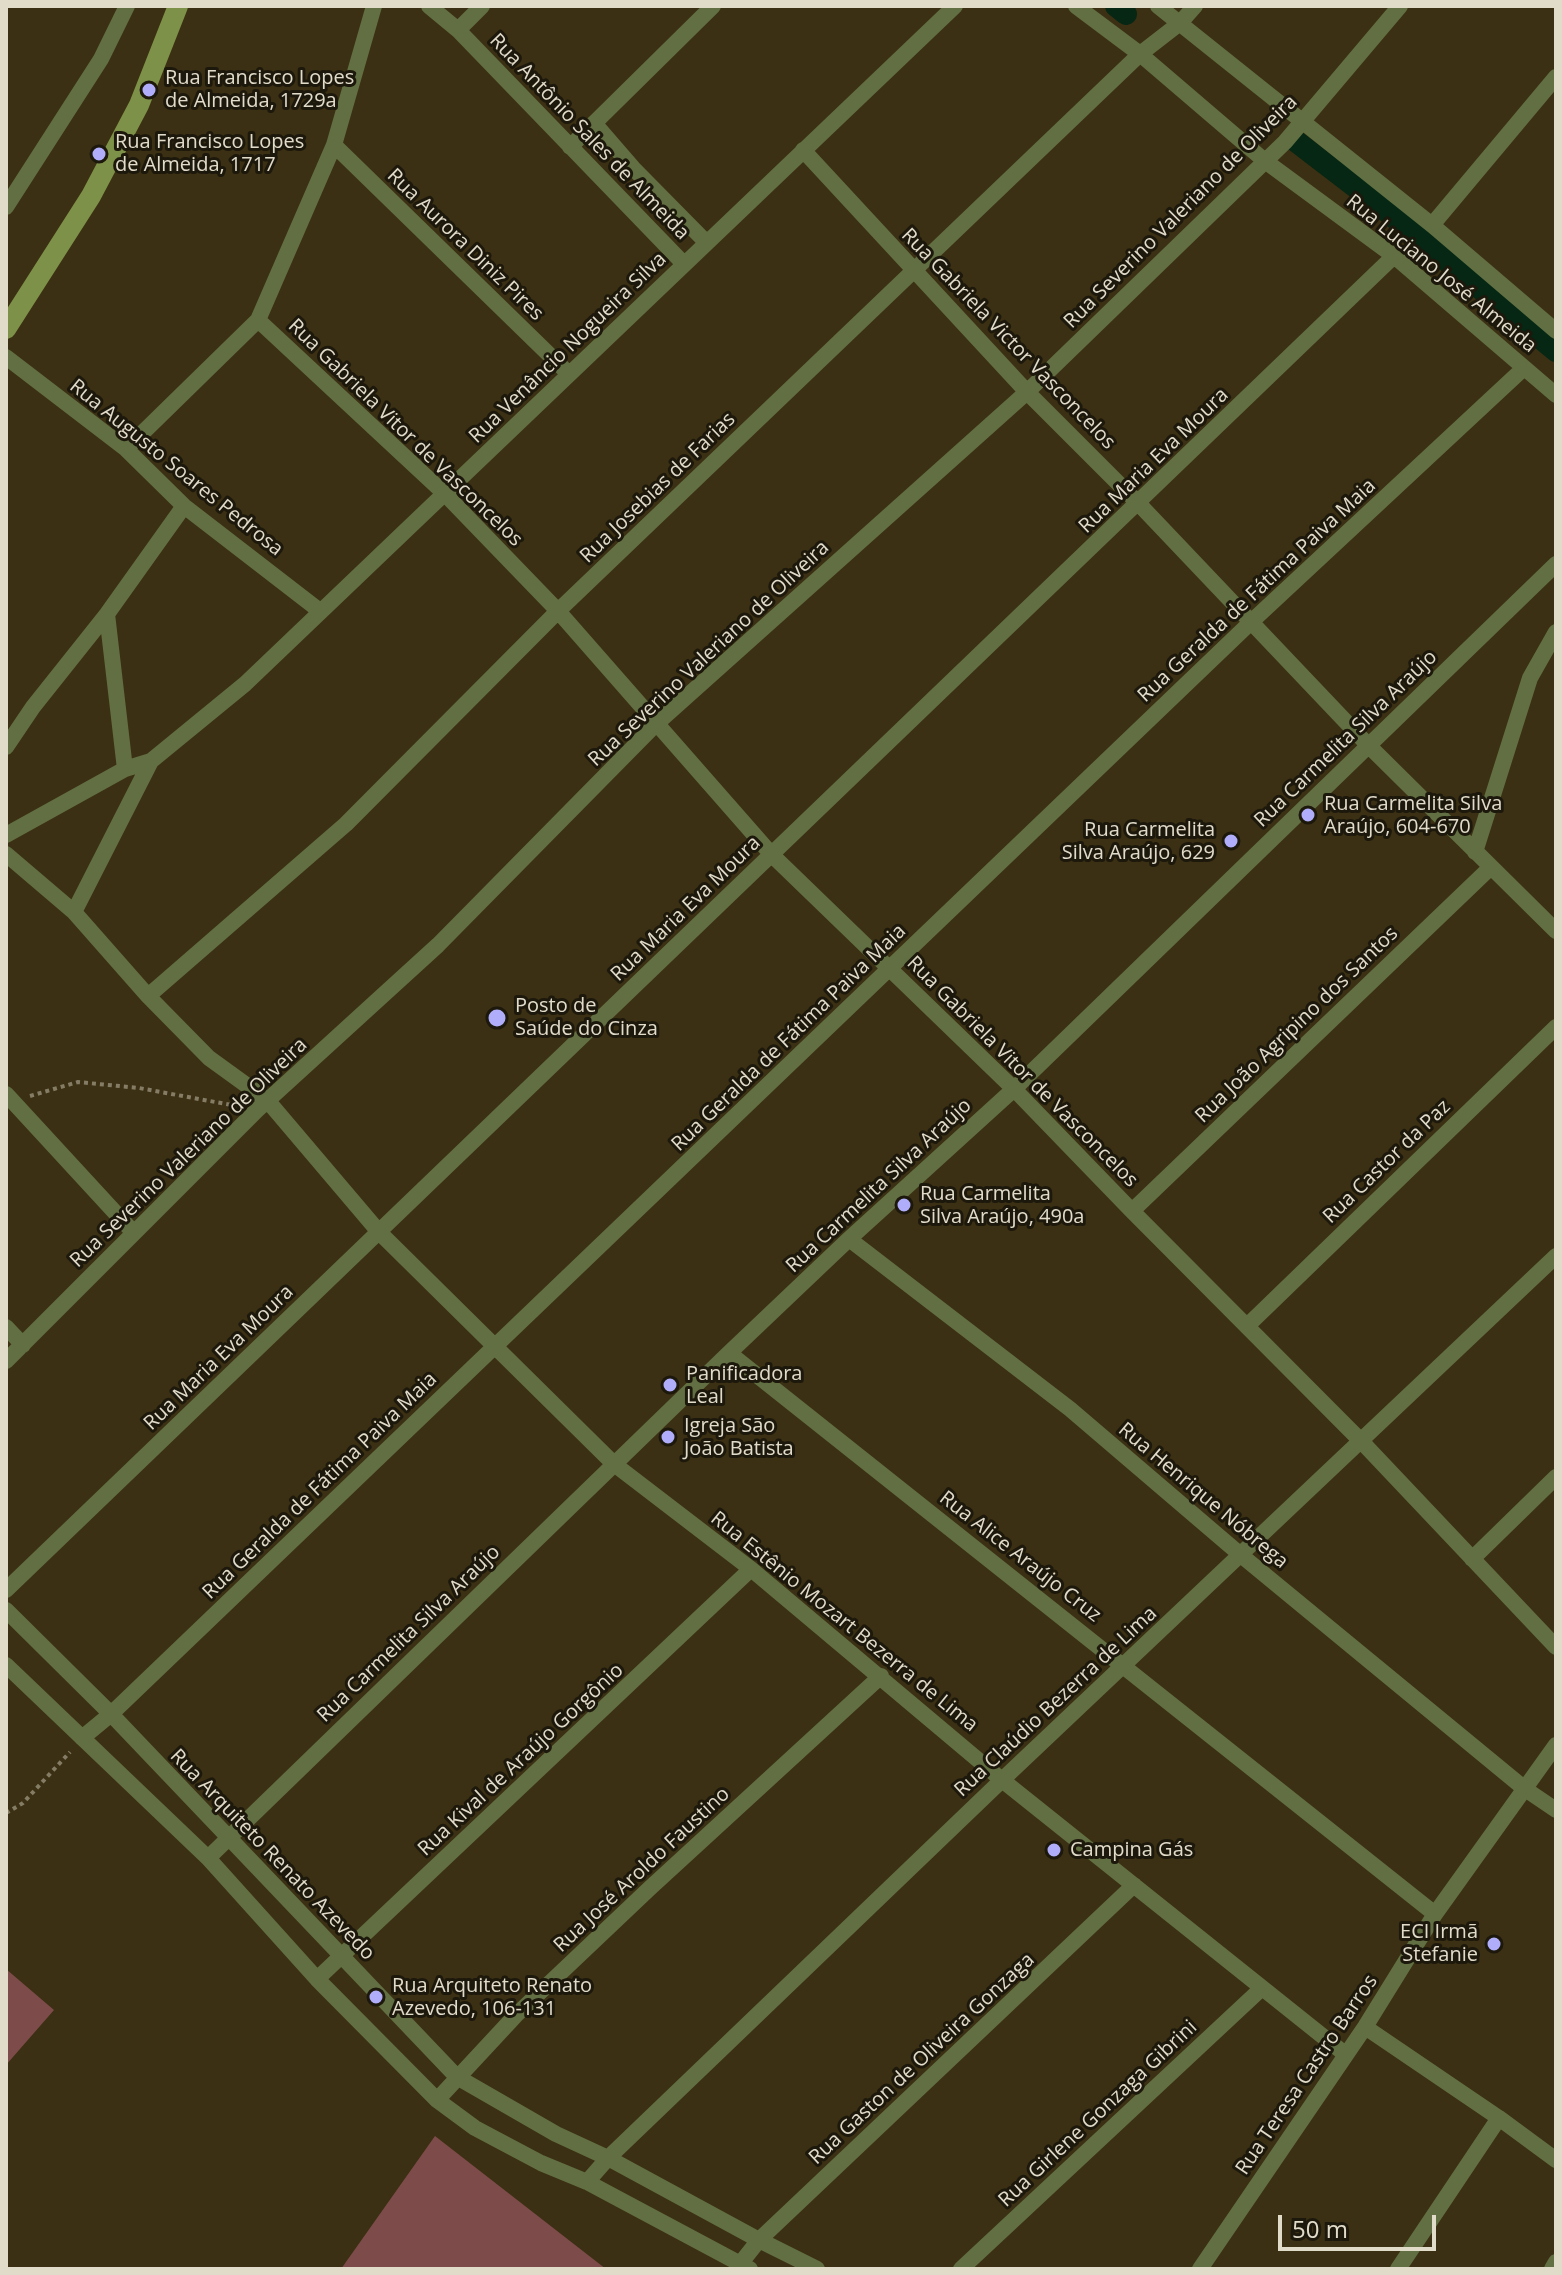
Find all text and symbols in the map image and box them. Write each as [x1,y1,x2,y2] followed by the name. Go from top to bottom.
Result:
[484,29,694,245] street label: Rua Antônio Sales de Almeida
[165,66,354,113] place label: Rua Francisco Lopes de Almeida, 1729a
[140,81,158,99] marker: Rua Francisco Lopes de Almeida, 1729a
[1059,90,1303,334] street label: Rua Severino Valeriano de Oliveira
[115,130,304,177] place label: Rua Francisco Lopes de Almeida, 1717
[90,145,108,163] marker: Rua Francisco Lopes de Almeida, 1717
[382,164,548,326] street label: Rua Aurora Diniz Pires
[1341,190,1541,358] street label: Rua Luciano José Almeida
[896,224,1120,454] street label: Rua Gabriela Victor Vasconcelos
[464,247,672,449] street label: Rua Venâncio Nogueira Silva
[283,314,527,552] street label: Rua Gabriela Vitor de Vasconcelos
[65,375,287,561] street label: Rua Augusto Soares Pedrosa
[1074,383,1234,539] street label: Rua Maria Eva Moura
[576,408,740,568] street label: Rua Josebias de Farias
[1133,474,1381,708] street label: Rua Geralda de Fátima Paiva Maia
[584,536,834,772] street label: Rua Severino Valeriano de Oliveira
[1250,645,1442,833] street label: Rua Carmelita Silva Araújo
[1324,792,1502,839] place label: Rua Carmelita Silva Araújo, 604-670
[1299,806,1317,824] marker: Rua Carmelita Silva Araújo, 604-670
[1062,818,1215,865] place label: Rua Carmelita Silva Araújo, 629
[606,831,766,987] street label: Rua Maria Eva Moura
[1222,832,1240,850] marker: Rua Carmelita Silva Araújo, 629
[667,919,911,1157] street label: Rua Geralda de Fátima Paiva Maia
[1191,922,1403,1128] street label: Rua João Agripino dos Santos
[902,952,1142,1192] street label: Rua Gabriela Vitor de Vasconcelos
[515,994,658,1041] place label: Posto de Saúde do Cinza
[486,1007,508,1029] marker: Posto de Saúde do Cinza
[66,1033,312,1273] street label: Rua Severino Valeriano de Oliveira
[781,1094,977,1278] street label: Rua Carmelita Silva Araújo
[1318,1095,1456,1229] street label: Rua Castor da Paz
[920,1182,1084,1229] place label: Rua Carmelita Silva Araújo, 490a
[895,1196,913,1214] marker: Rua Carmelita Silva Araújo, 490a
[139,1280,299,1436] street label: Rua Maria Eva Moura
[686,1362,802,1409] place label: Panificadora Leal
[198,1367,442,1605] street label: Rua Geralda de Fátima Paiva Maia
[661,1376,679,1394] marker: Panificadora Leal
[684,1414,794,1461] place label: Igreja São João Batista
[1113,1418,1293,1574] street label: Rua Henrique Nóbrega
[659,1428,677,1446] marker: Igreja São João Batista
[934,1486,1106,1628] street label: Rua Alice Araújo Cruz
[706,1507,982,1737] street label: Rua Estênio Mozart Bezerra de Lima
[313,1540,505,1728] street label: Rua Carmelita Silva Araújo
[950,1602,1162,1802] street label: Rua Claúdio Bezerra de Lima
[413,1659,629,1861] street label: Rua Kival de Araújo Gorgônio
[165,1744,379,1966] street label: Rua Arquiteto Renato Azevedo
[549,1782,735,1958] street label: Rua José Aroldo Faustino
[1070,1838,1193,1862] place label: Campina Gás
[1045,1841,1063,1859] marker: Campina Gás
[1400,1920,1478,1967] place label: ECI Irmã Stefanie
[1485,1935,1503,1953] marker: ECI Irmã Stefanie
[804,1948,1040,2170] street label: Rua Gaston de Oliveira Gonzaga
[1231,1970,1383,2180] street label: Rua Teresa Castro Barros
[392,1974,592,2021] place label: Rua Arquiteto Renato Azevedo, 106-131
[367,1988,385,2006] marker: Rua Arquiteto Renato Azevedo, 106-131
[994,2016,1202,2212] street label: Rua Girlene Gonzaga Gibrini
[1282,2199,1440,2249] scale bar
[1292,2212,1348,2245] text: 50 m

